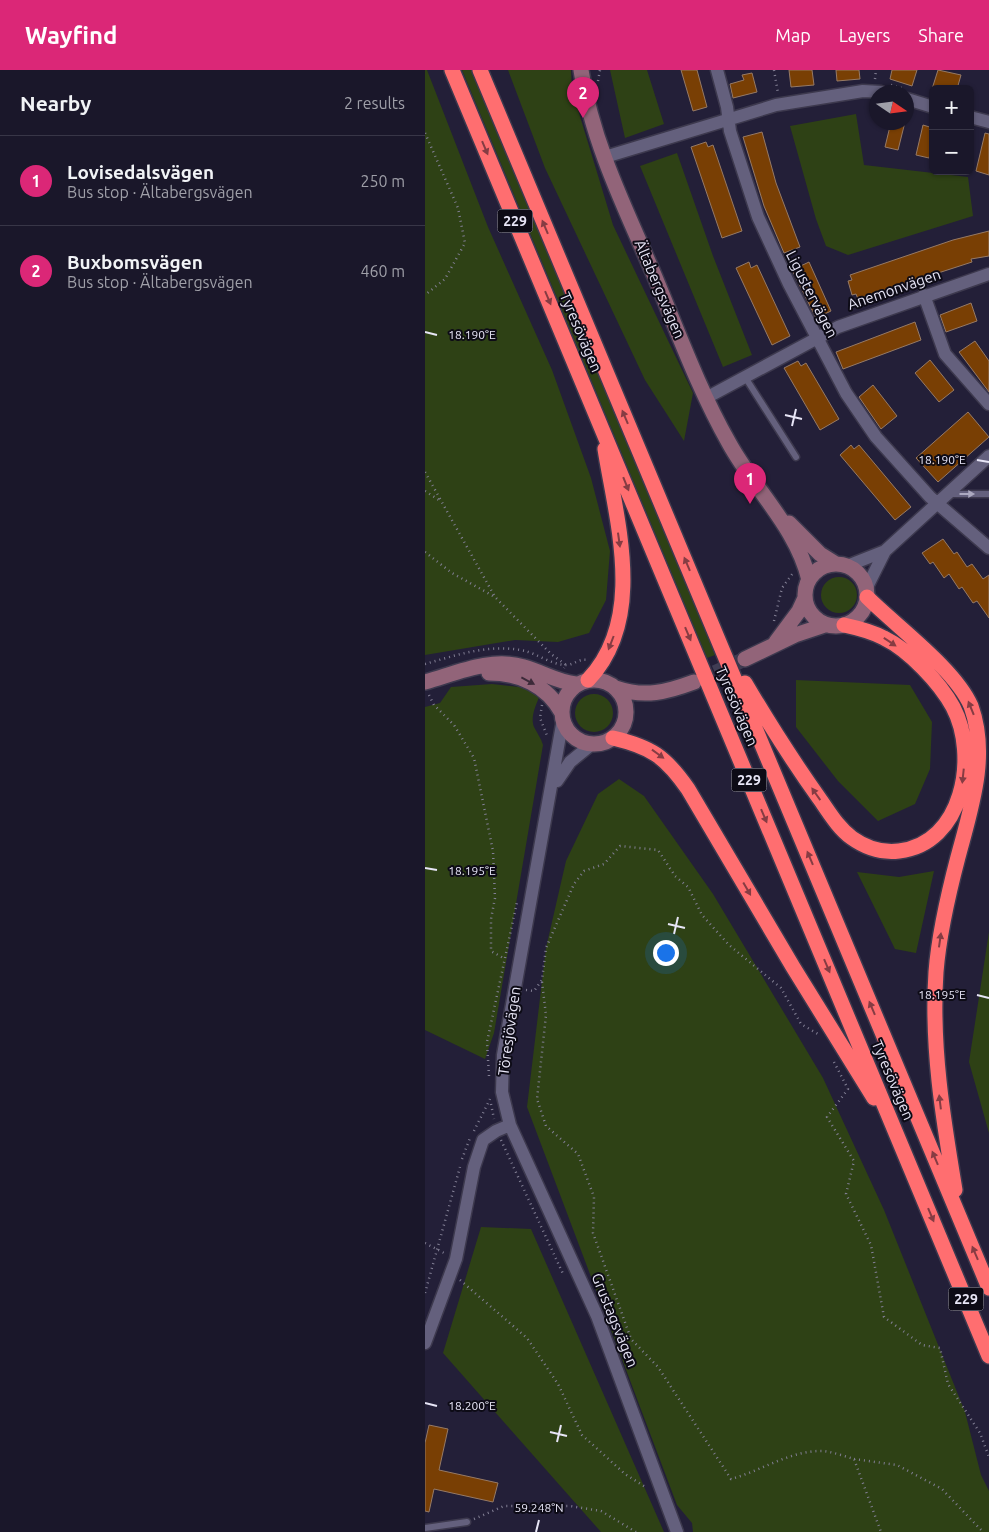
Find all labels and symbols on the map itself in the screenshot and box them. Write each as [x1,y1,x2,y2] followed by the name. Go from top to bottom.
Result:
[567,77,599,118] pin: 2
[869,85,914,130] north arrow
[481,141,489,155] one-way arrow
[497,210,533,232] road number: 229
[541,220,549,234] one-way arrow
[632,237,688,341] street label: Ältabergsvägen
[783,248,841,340] street label: Ligustervägen
[845,265,943,313] street label: Anemonvägen
[544,290,552,305] one-way arrow
[557,290,605,374] street label: Tyresövägen
[448,328,496,341] text: 18.190°E
[621,409,629,424] one-way arrow
[918,453,966,466] text: 18.190°E
[734,463,766,504] pin: 1
[622,477,630,491] one-way arrow
[959,490,975,498] one-way arrow
[616,533,624,549] one-way arrow
[683,556,691,571] one-way arrow
[684,627,692,642] one-way arrow
[607,635,615,650] one-way arrow
[883,637,896,647] one-way arrow
[713,664,761,748] street label: Tyresövägen
[521,677,535,685] one-way arrow
[967,700,975,715] one-way arrow
[651,749,664,760] one-way arrow
[731,768,767,792] road number: 229
[959,768,967,784] one-way arrow
[811,787,821,801] one-way arrow
[761,809,769,824] one-way arrow
[805,851,813,865] one-way arrow
[448,864,496,877] text: 18.195°E
[743,882,752,895] one-way arrow
[936,931,944,947] one-way arrow
[653,940,679,966] your location
[823,959,831,974] one-way arrow
[494,985,524,1077] street label: Töresjövägen
[918,988,966,1001] text: 18.195°E
[868,1001,876,1015] one-way arrow
[869,1038,917,1122] street label: Tyresövägen
[936,1093,944,1109] one-way arrow
[931,1150,939,1165] one-way arrow
[927,1208,935,1222] one-way arrow
[970,1246,978,1260] one-way arrow
[588,1271,642,1369] street label: Grustagsvägen
[949,1288,983,1310] road number: 229
[448,1399,496,1412] text: 18.200°E
[514,1501,564,1514] text: 59.248°N

